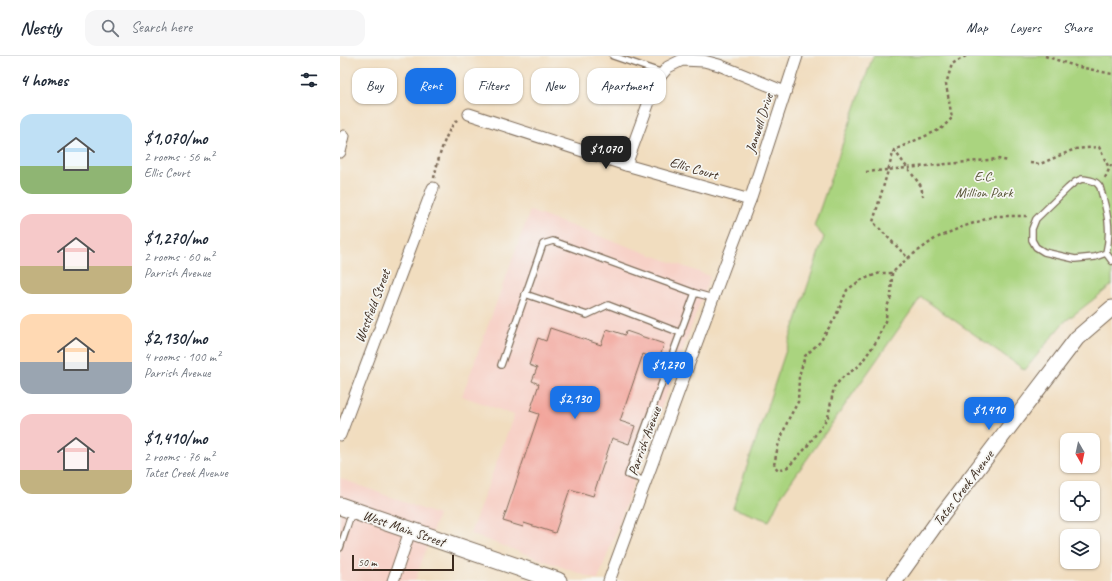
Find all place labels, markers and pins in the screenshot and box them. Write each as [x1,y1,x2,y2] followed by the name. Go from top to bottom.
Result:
[573,136,639,170] pin: $1,070
[635,352,701,386] pin: $1,270
[542,386,608,420] pin: $2,130
[956,397,1022,431] pin: $1,410

